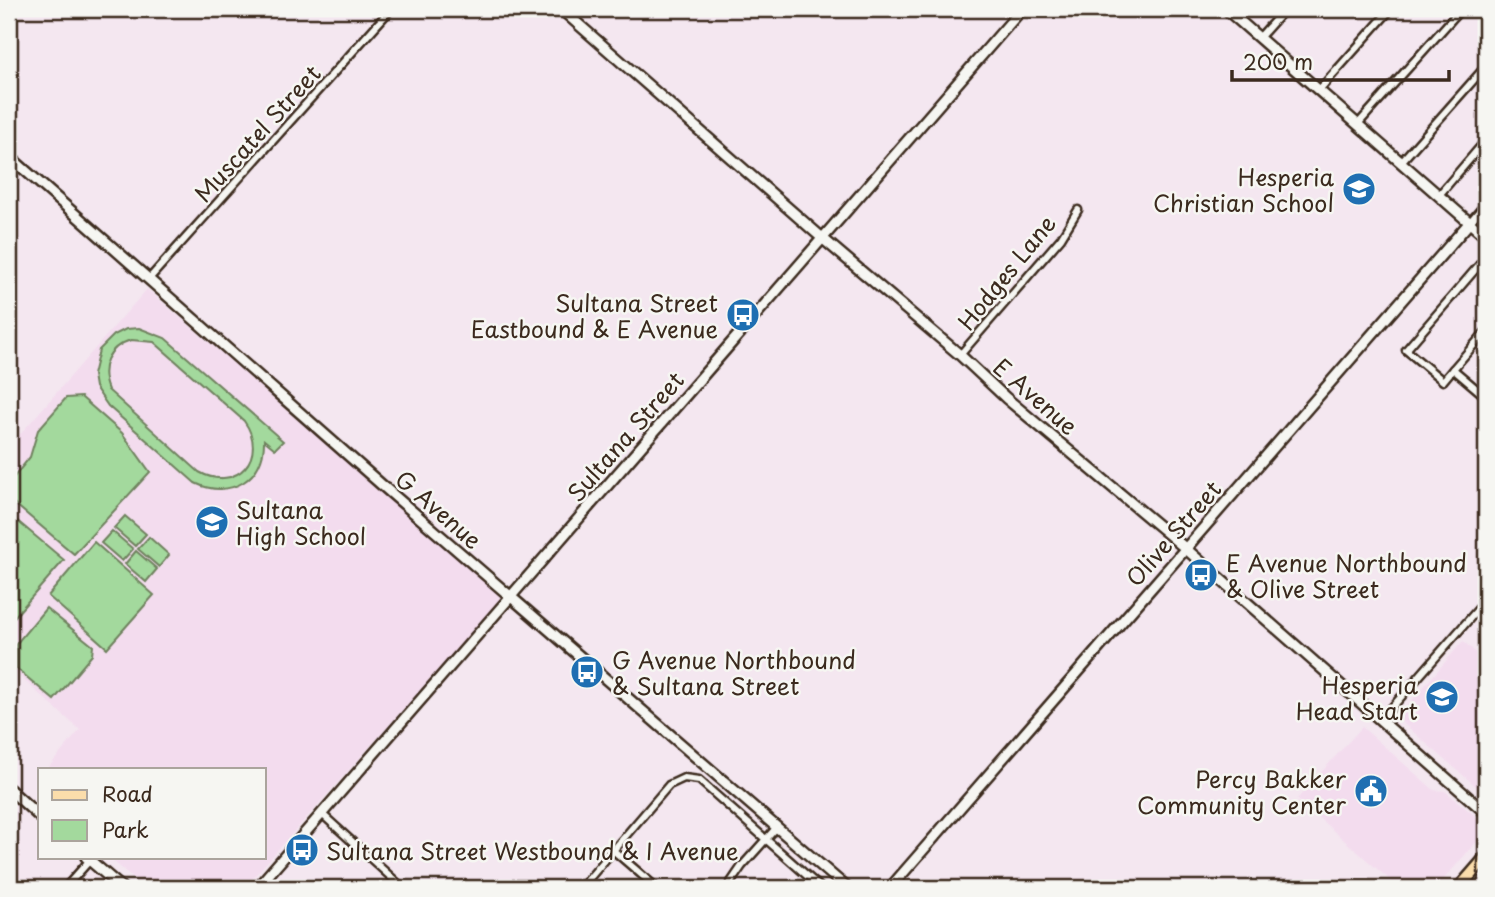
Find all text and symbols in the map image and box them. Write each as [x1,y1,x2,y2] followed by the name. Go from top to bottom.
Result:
[1232,38,1450,82] scale bar
[1243,45,1313,77] text: 200 m
[186,56,328,210] street label: Muscatel Street
[1153,159,1335,220] place label: Hesperia Christian School
[1340,170,1378,208] school or university icon: Hesperia Christian School
[948,207,1064,337] street label: Hodges Lane
[471,285,718,346] place label: Sultana Street Eastbound & E Avenue
[724,296,762,334] bus stop icon: Sultana Street Eastbound & E Avenue
[986,349,1086,443] street label: E Avenue
[558,363,692,509] street label: Sultana Street
[388,461,490,557] street label: G Avenue
[1117,472,1229,594] street label: Olive Street
[236,492,366,553] place label: Sultana High School
[193,503,231,541] school or university icon: Sultana High School
[1226,545,1467,606] place label: E Avenue Northbound & Olive Street
[1182,556,1220,594] bus stop icon: E Avenue Northbound & Olive Street
[612,642,856,703] place label: G Avenue Northbound & Sultana Street
[568,653,606,691] bus stop icon: G Avenue Northbound & Sultana Street
[1296,667,1419,728] place label: Hesperia Head Start
[1423,678,1461,716] school or university icon: Hesperia Head Start
[1137,761,1347,822] place label: Percy Bakker Community Center
[38,768,266,858] legend
[1352,772,1390,810] public building icon: Percy Bakker Community Center
[102,777,153,809] text: Road
[102,813,149,845] text: Park
[283,831,321,869] bus stop icon: Sultana Street Westbound & I Avenue
[326,833,738,868] place label: Sultana Street Westbound & I Avenue

